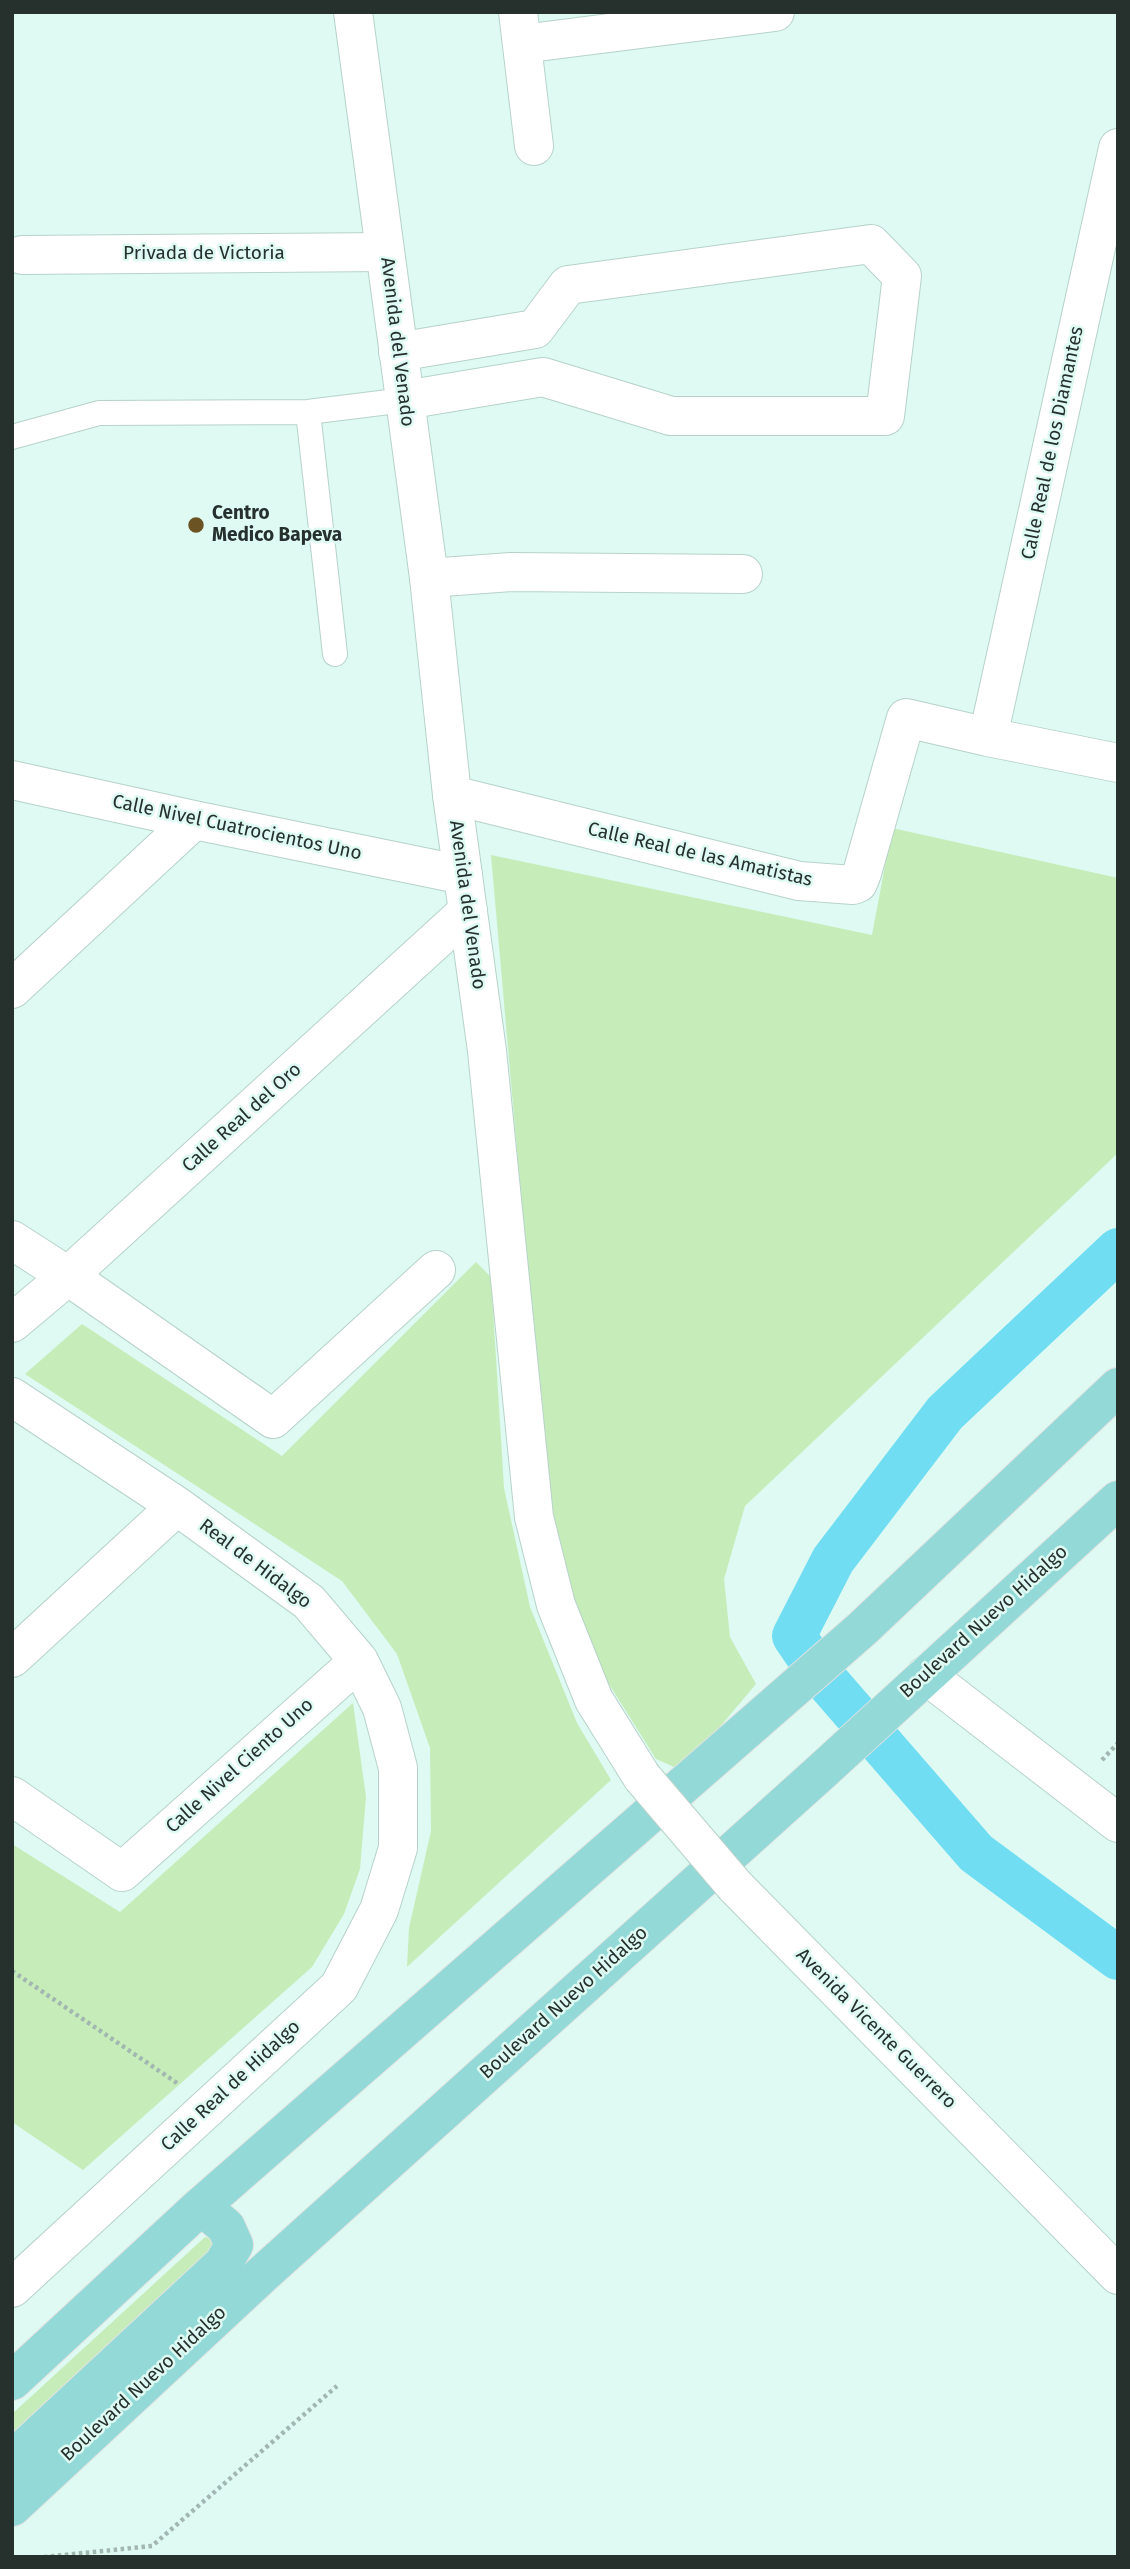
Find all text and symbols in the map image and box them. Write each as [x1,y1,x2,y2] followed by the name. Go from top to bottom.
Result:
[123,243,285,265] street label: Privada de Victoria
[375,256,419,428] street label: Avenida del Venado
[1017,324,1089,562] street label: Calle Real de los Diamantes
[212,503,342,547] place label: Centro Medico Bapeva
[186,515,206,535] marker: Centro Medico Bapeva
[110,790,364,866] street label: Calle Nivel Cuatrocientos Uno
[585,818,815,892] street label: Calle Real de las Amatistas
[444,819,490,991] street label: Avenida del Venado
[178,1059,306,1177] street label: Calle Real del Oro
[194,1514,316,1614] street label: Real de Hidalgo
[895,1541,1073,1703] street label: Boulevard Nuevo Hidalgo
[162,1694,318,1838] street label: Calle Nivel Ciento Uno
[475,1922,653,2084] street label: Boulevard Nuevo Hidalgo
[791,1944,961,2114] street label: Avenida Vicente Guerrero
[157,2016,305,2156] street label: Calle Real de Hidalgo
[57,2301,231,2467] street label: Boulevard Nuevo Hidalgo

